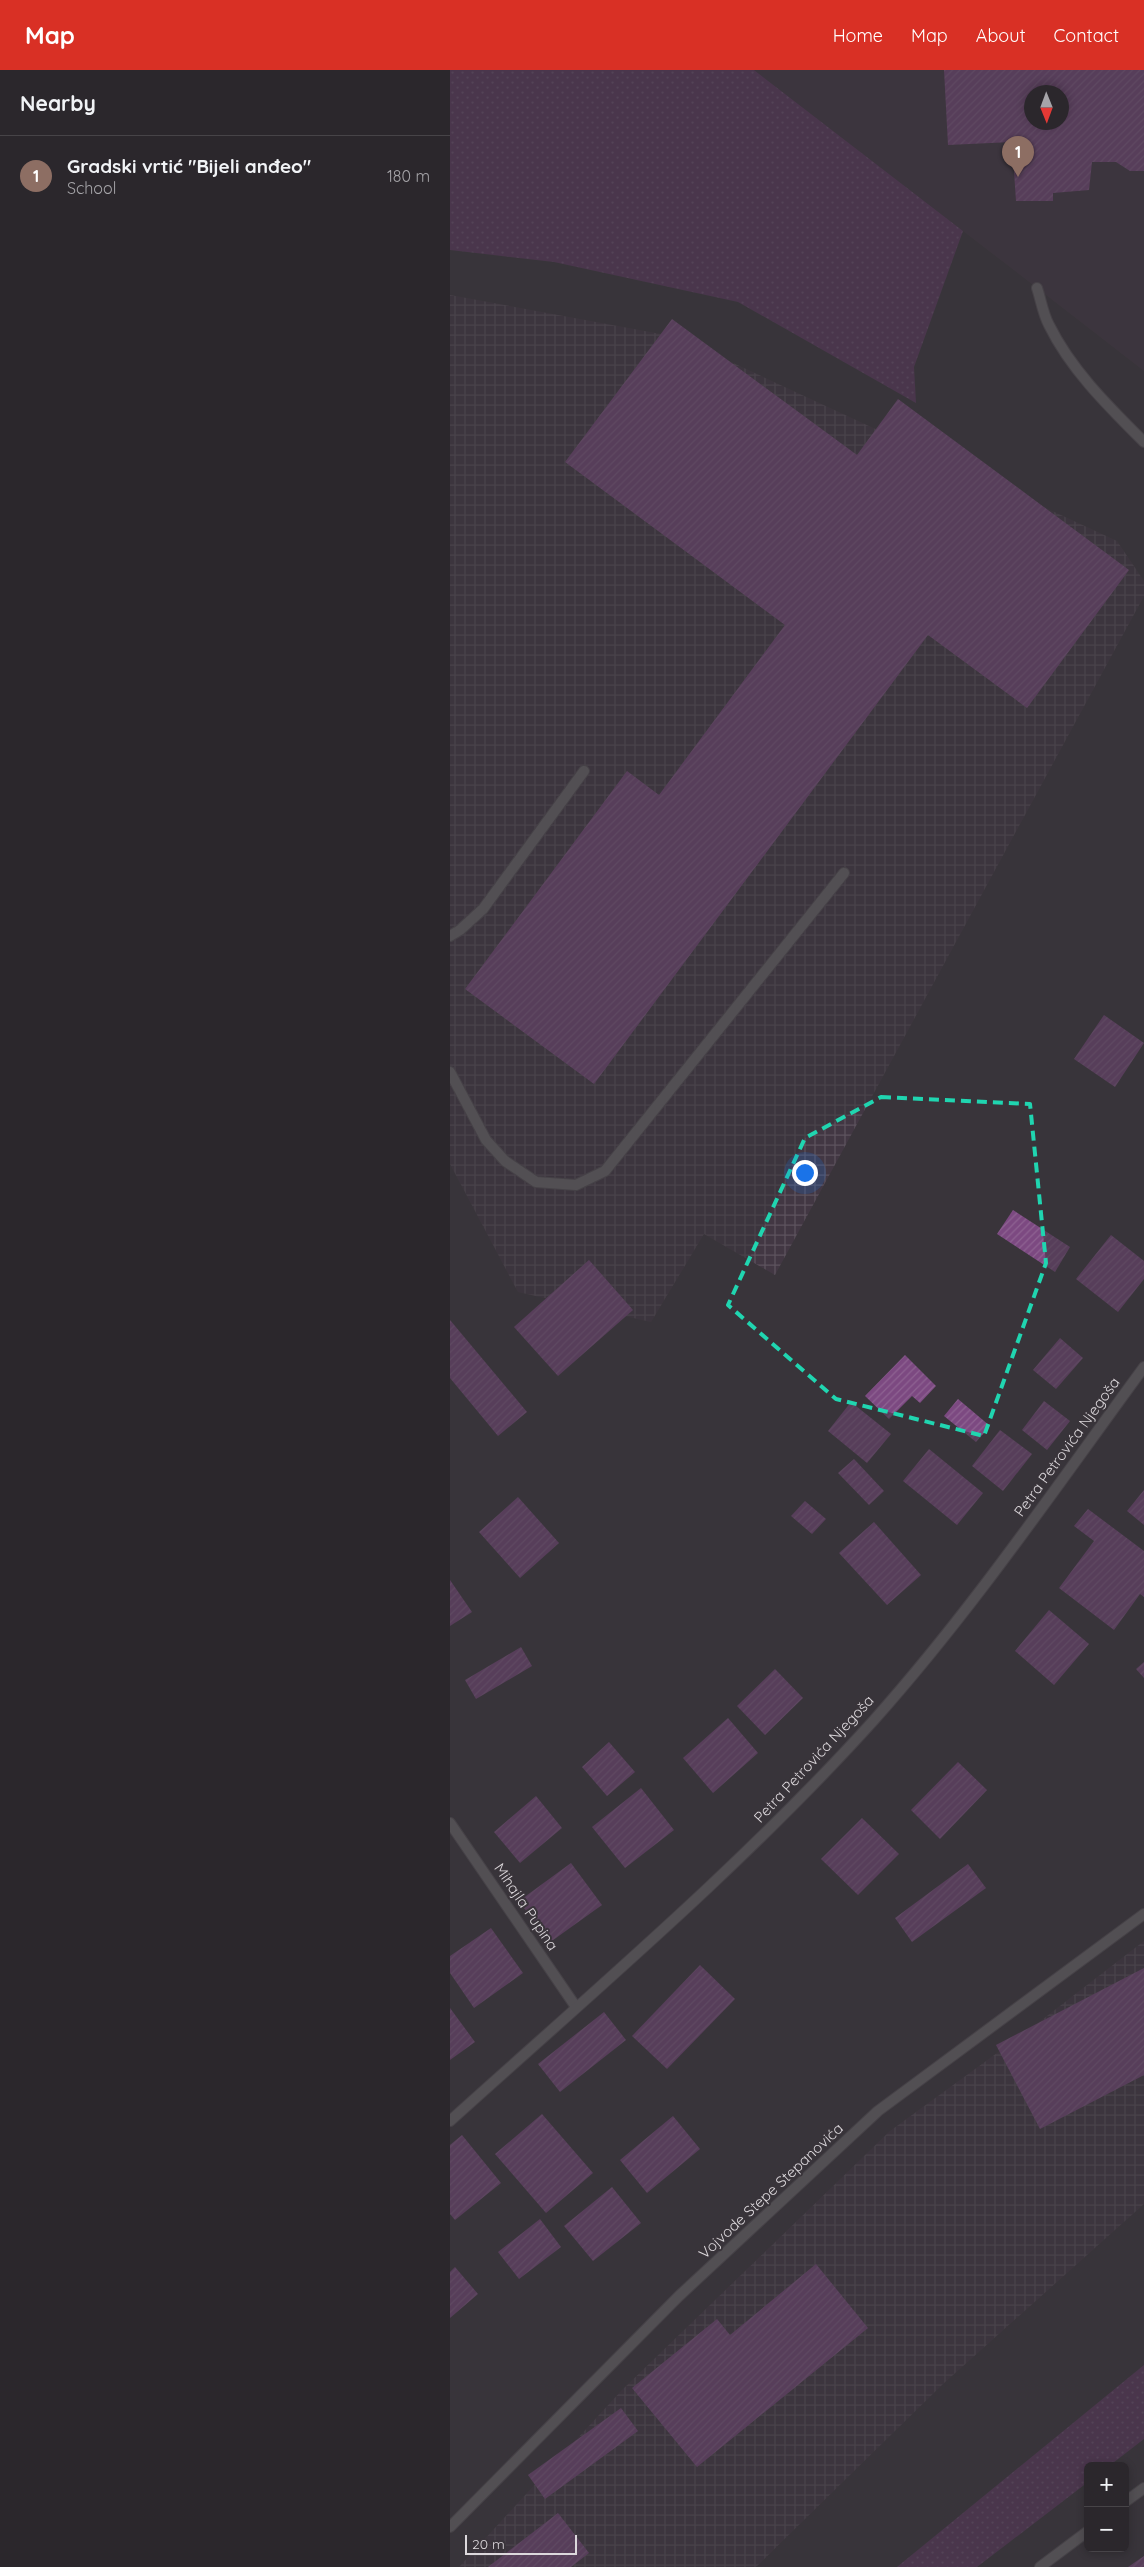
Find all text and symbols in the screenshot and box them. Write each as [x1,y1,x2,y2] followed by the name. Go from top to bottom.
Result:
[25,20,75,50] text: Map
[833,24,883,47] text: Home
[911,24,948,47] text: Map
[976,24,1026,47] text: About
[1054,24,1119,47] text: Contact
[1024,85,1069,130] north arrow
[20,90,96,116] text: Nearby
[1002,136,1034,177] pin: 1
[67,154,311,178] text: Gradski vrtić "Bijeli anđeo"
[33,166,39,186] text: 1
[387,166,430,186] text: 180 m
[67,178,116,198] text: School
[792,1160,818,1186] your location
[1010,1373,1124,1520] street label: Petra Petrovića Njegoša
[750,1691,878,1826] street label: Petra Petrovića Njegoša
[490,1859,563,1954] street label: Mihajla Pupina
[694,2119,847,2263] street label: Vojvode Stepe Stepanovića
[1084,2462,1129,2552] map controls
[1084,2462,1129,2507] button: +
[1084,2507,1129,2552] button: −
[465,2532,578,2555] scale bar
[472,2535,505,2553] text: 20 m

